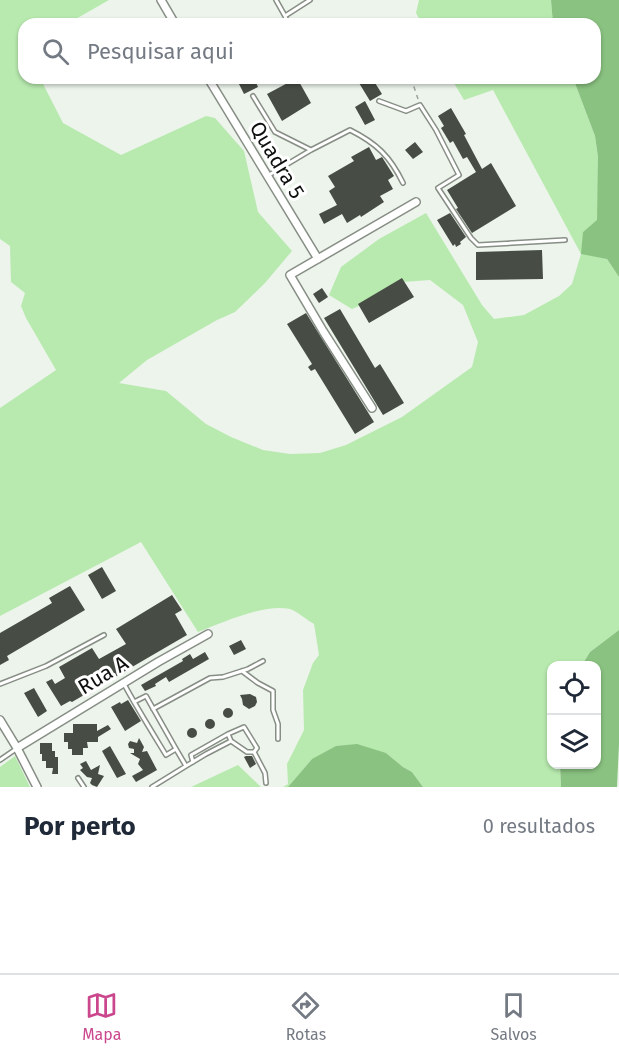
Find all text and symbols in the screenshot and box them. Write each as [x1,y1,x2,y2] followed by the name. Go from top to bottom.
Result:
[18,18,601,84] search box
[39,35,72,68] icon: search
[87,38,234,65] text: Pesquisar aqui
[244,117,310,203] street label: Quadra 5
[73,650,133,700] street label: Rua A
[547,661,601,769] map controls
[547,661,601,715] button: locate
[547,715,601,769] button: layers
[24,811,136,842] text: Por perto
[483,814,595,838] text: 0 resultados
[82,989,121,1044] tab: Mapa
[286,989,326,1044] tab: Rotas
[490,989,537,1044] tab: Salvos

